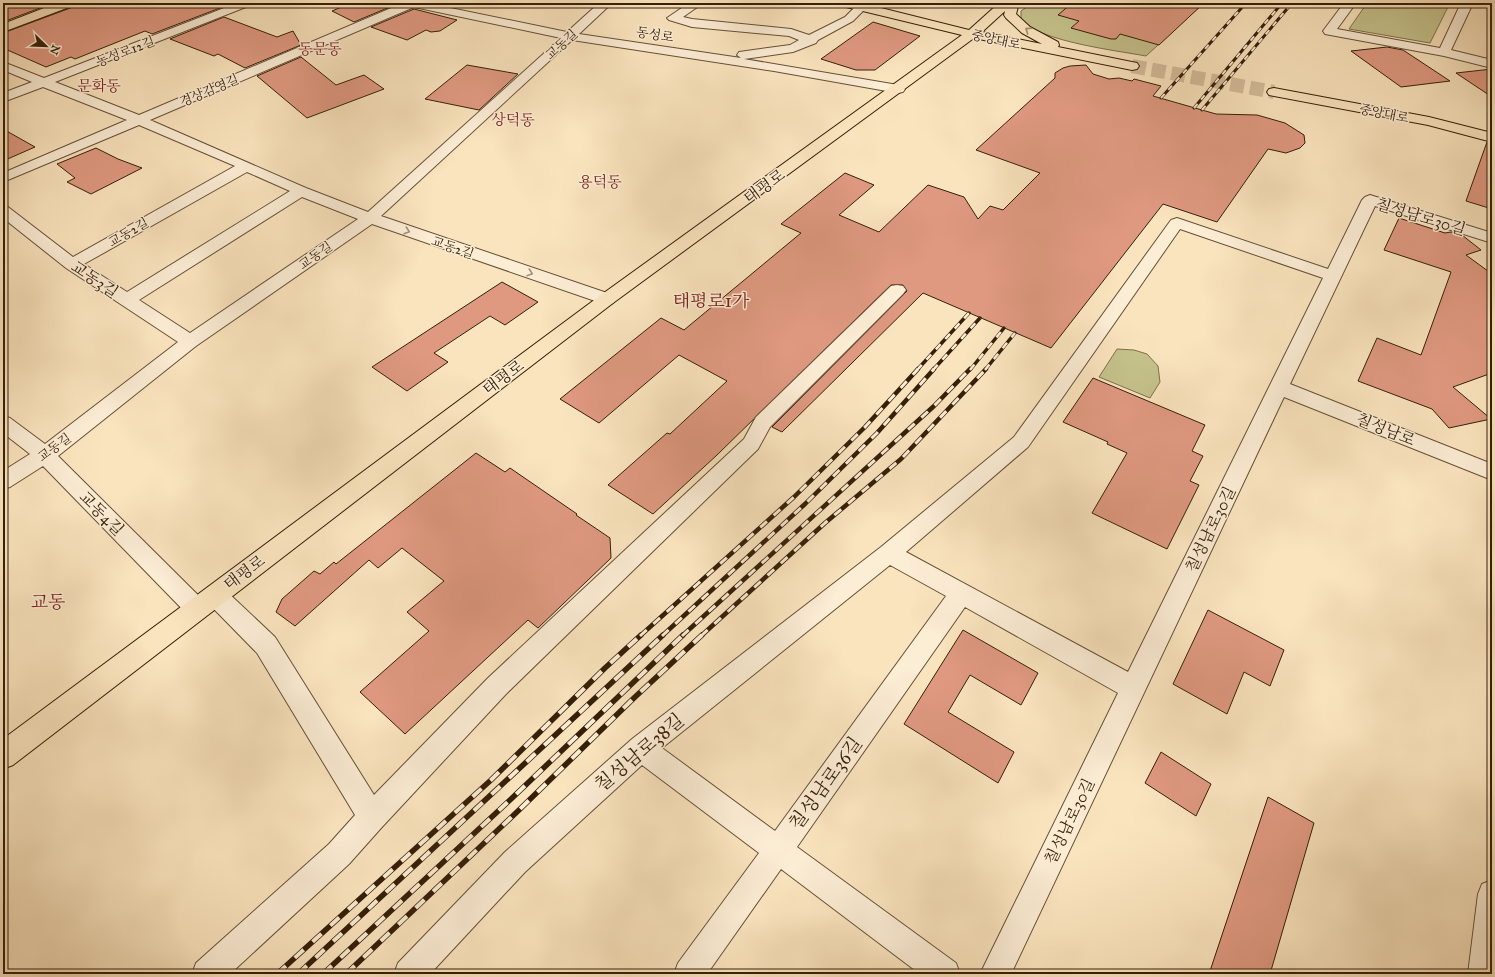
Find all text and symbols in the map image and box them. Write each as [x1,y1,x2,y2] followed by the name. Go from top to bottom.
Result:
[635,24,675,46] street label: 동성로
[26,26,66,66] north arrow
[542,26,581,63] street label: 교동길
[970,27,1022,53] street label: 중앙대로
[1025,28,1032,35] one-way arrow
[94,33,157,70] street label: 동성로12길
[298,40,342,58] district label: 동문동
[47,43,63,57] text: N
[177,71,241,111] street label: 경상감영길
[77,77,121,95] district label: 문화동
[1358,101,1410,127] street label: 중앙대로
[491,111,535,129] district label: 상덕동
[740,165,789,208] street label: 태평로
[578,173,622,191] district label: 용덕동
[1374,194,1468,239] street label: 칠성남로30길
[105,215,152,251] street label: 교동2길
[403,226,410,234] one-way arrow
[429,233,476,263] street label: 교동2길
[296,238,336,273] street label: 교동길
[68,257,122,302] street label: 교동3길
[526,268,533,277] one-way arrow
[673,290,750,312] district label: 태평로1가
[479,356,528,399] street label: 태평로
[1354,409,1419,450] street label: 칠성남로
[35,430,75,465] street label: 교동길
[1182,483,1239,575] street label: 칠성남로30길
[75,487,128,540] street label: 교동4길
[220,551,269,594] street label: 태평로
[31,591,65,613] district label: 교동
[590,708,689,796] street label: 칠성남로38길
[784,732,867,834] street label: 칠성남로36길
[1041,775,1098,867] street label: 칠성남로30길

